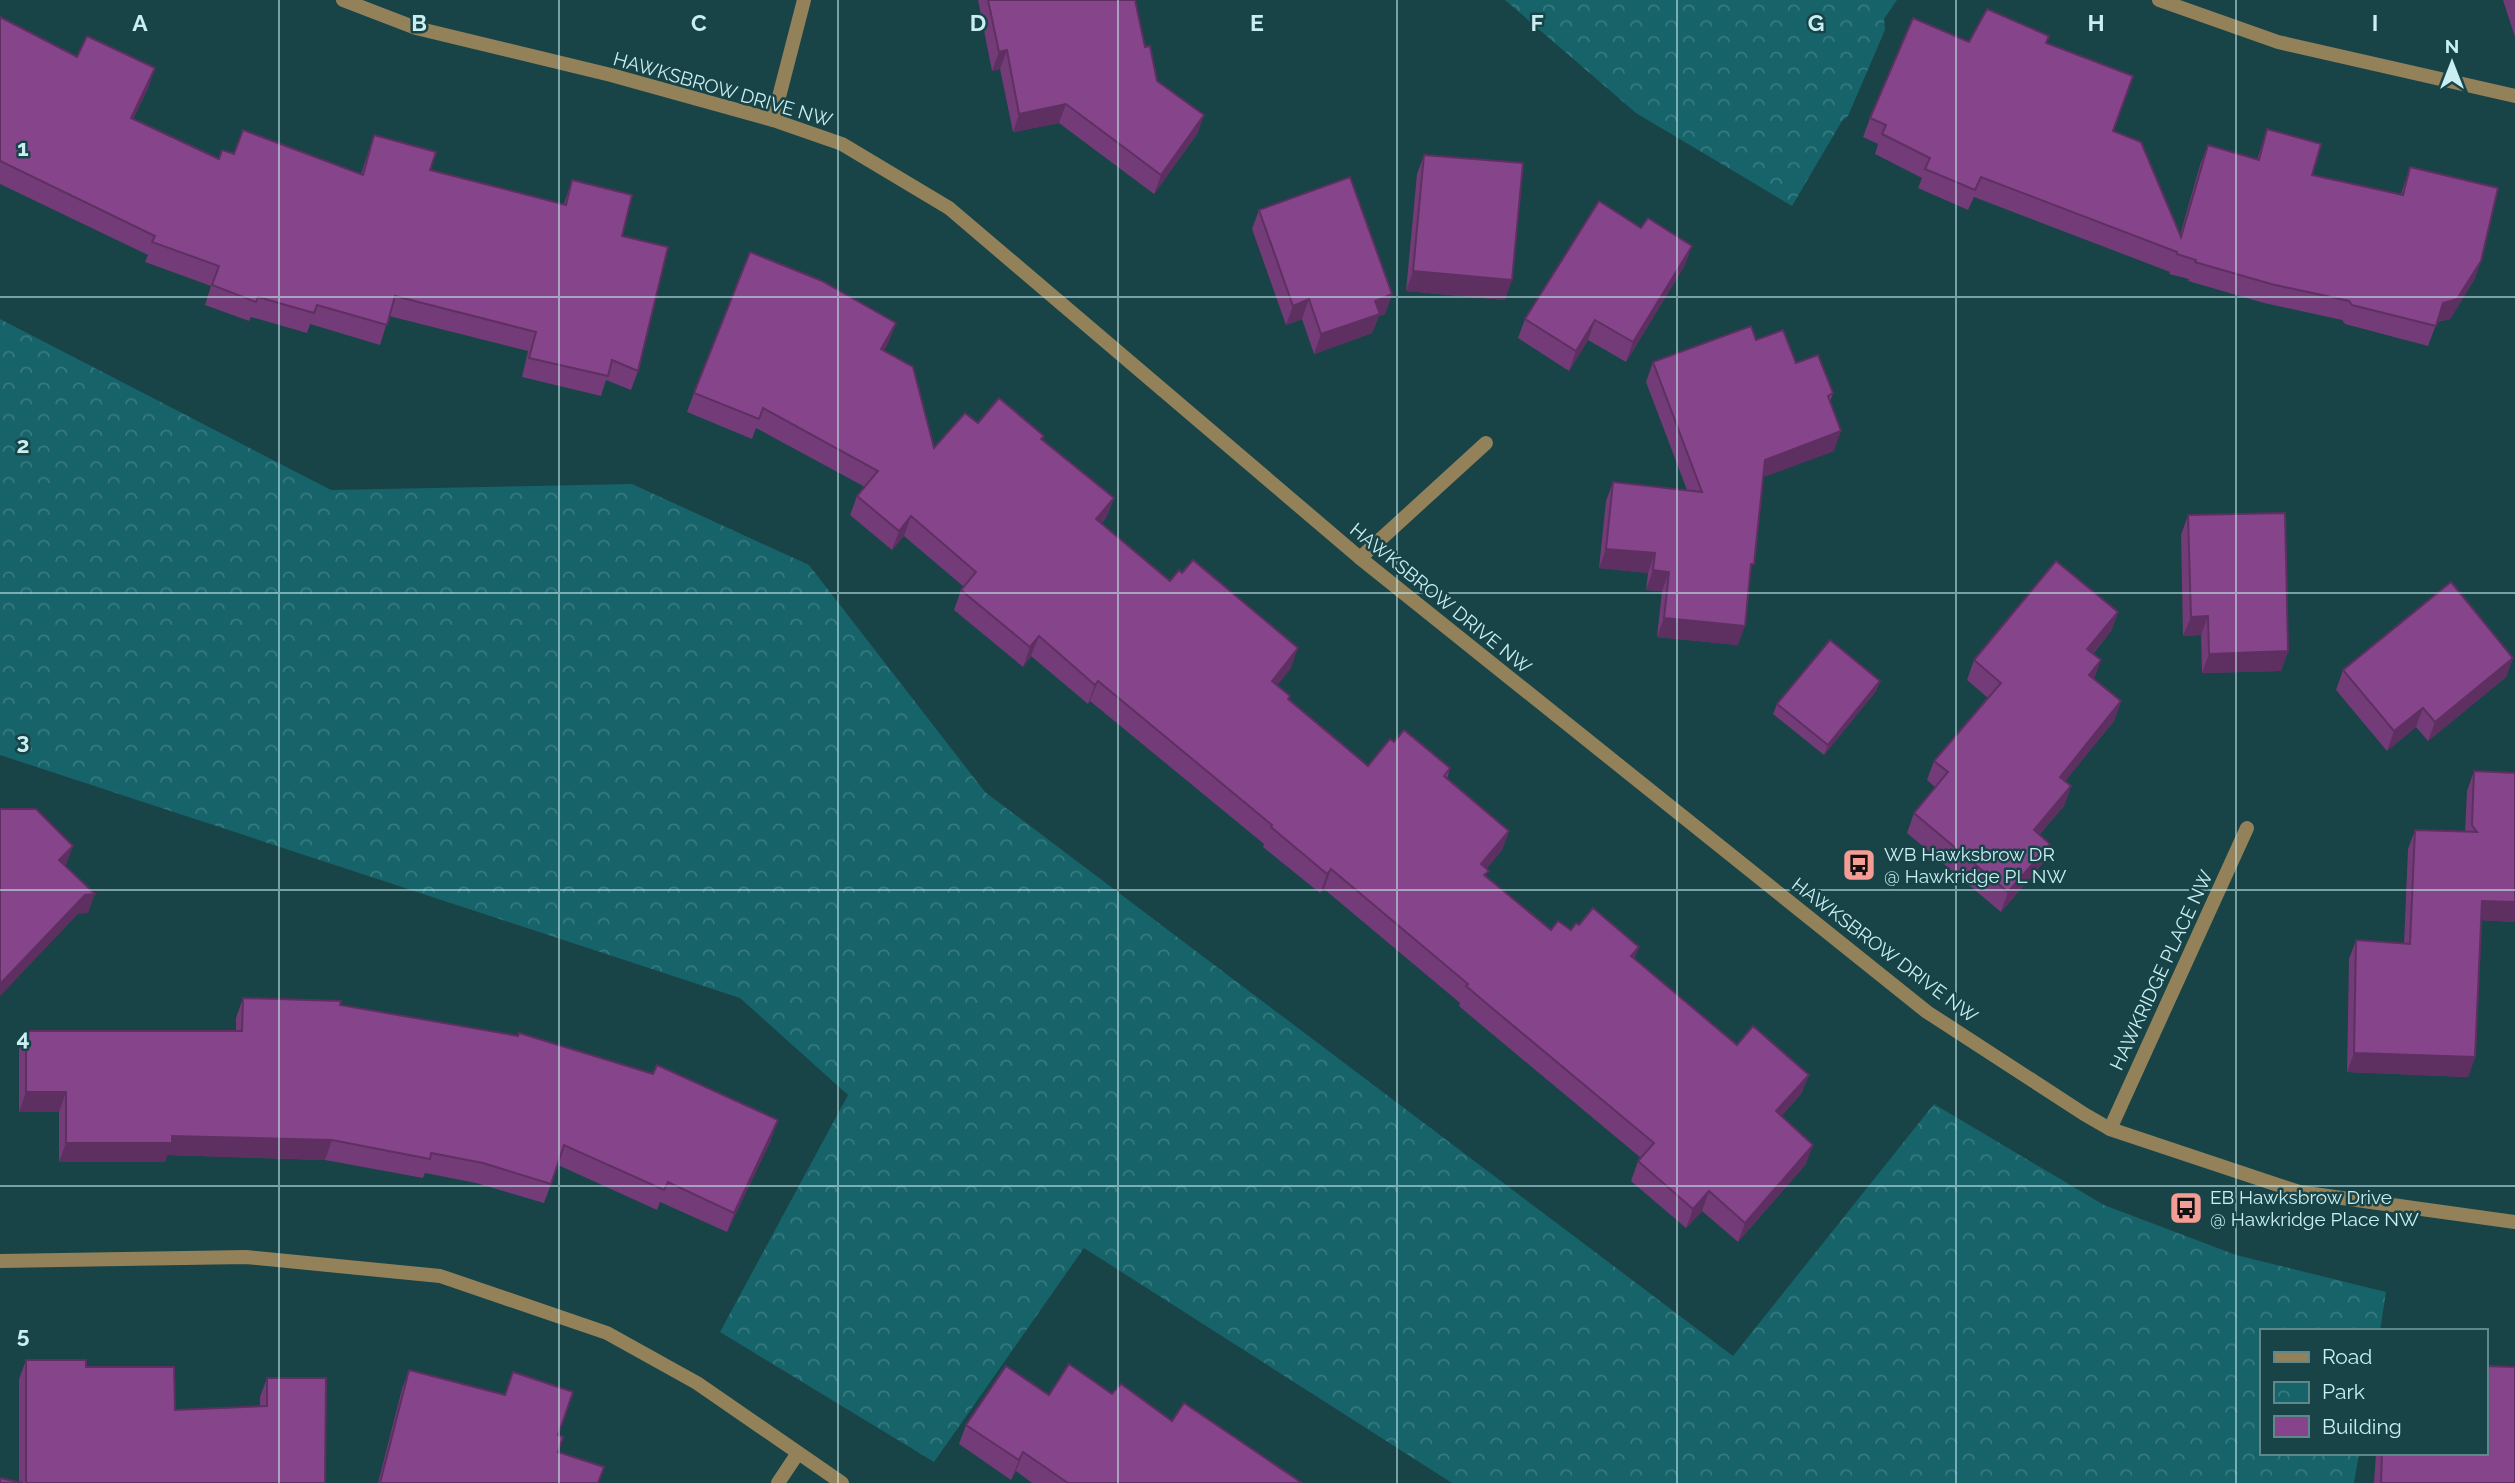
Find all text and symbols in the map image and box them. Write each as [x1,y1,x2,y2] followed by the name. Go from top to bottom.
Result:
[132,9,148,36] text: A
[411,9,427,36] text: B
[691,9,707,36] text: C
[970,9,986,36] text: D
[1250,9,1264,36] text: E
[1530,9,1544,36] text: F
[1808,9,1824,36] text: G
[2087,9,2105,36] text: H
[2372,9,2378,36] text: I
[2417,28,2487,98] north arrow
[2445,35,2459,57] text: N
[611,47,835,131] street label: HAWKSBROW DRIVE NW
[17,134,29,161] text: 1
[17,431,29,458] text: 2
[1346,518,1536,678] street label: HAWKSBROW DRIVE NW
[17,727,29,754] text: 3
[1884,843,2066,887] place label: WB Hawksbrow DR @ Hawkridge PL NW
[1840,846,1878,884] bus stop icon: WB Hawksbrow DR @ Hawkridge PL NW
[2105,867,2217,1073] street label: HAWKRIDGE PLACE NW
[1788,873,1982,1027] street label: HAWKSBROW DRIVE NW
[16,1024,30,1051] text: 4
[2210,1186,2419,1230] place label: EB Hawksbrow Drive @ Hawkridge Place NW
[2167,1189,2205,1227] bus stop icon: EB Hawksbrow Drive @ Hawkridge Place NW
[17,1321,30,1348] text: 5
[2260,1329,2487,1455] legend
[2322,1344,2372,1369] text: Road
[2322,1379,2365,1404] text: Park
[2322,1414,2402,1439] text: Building

